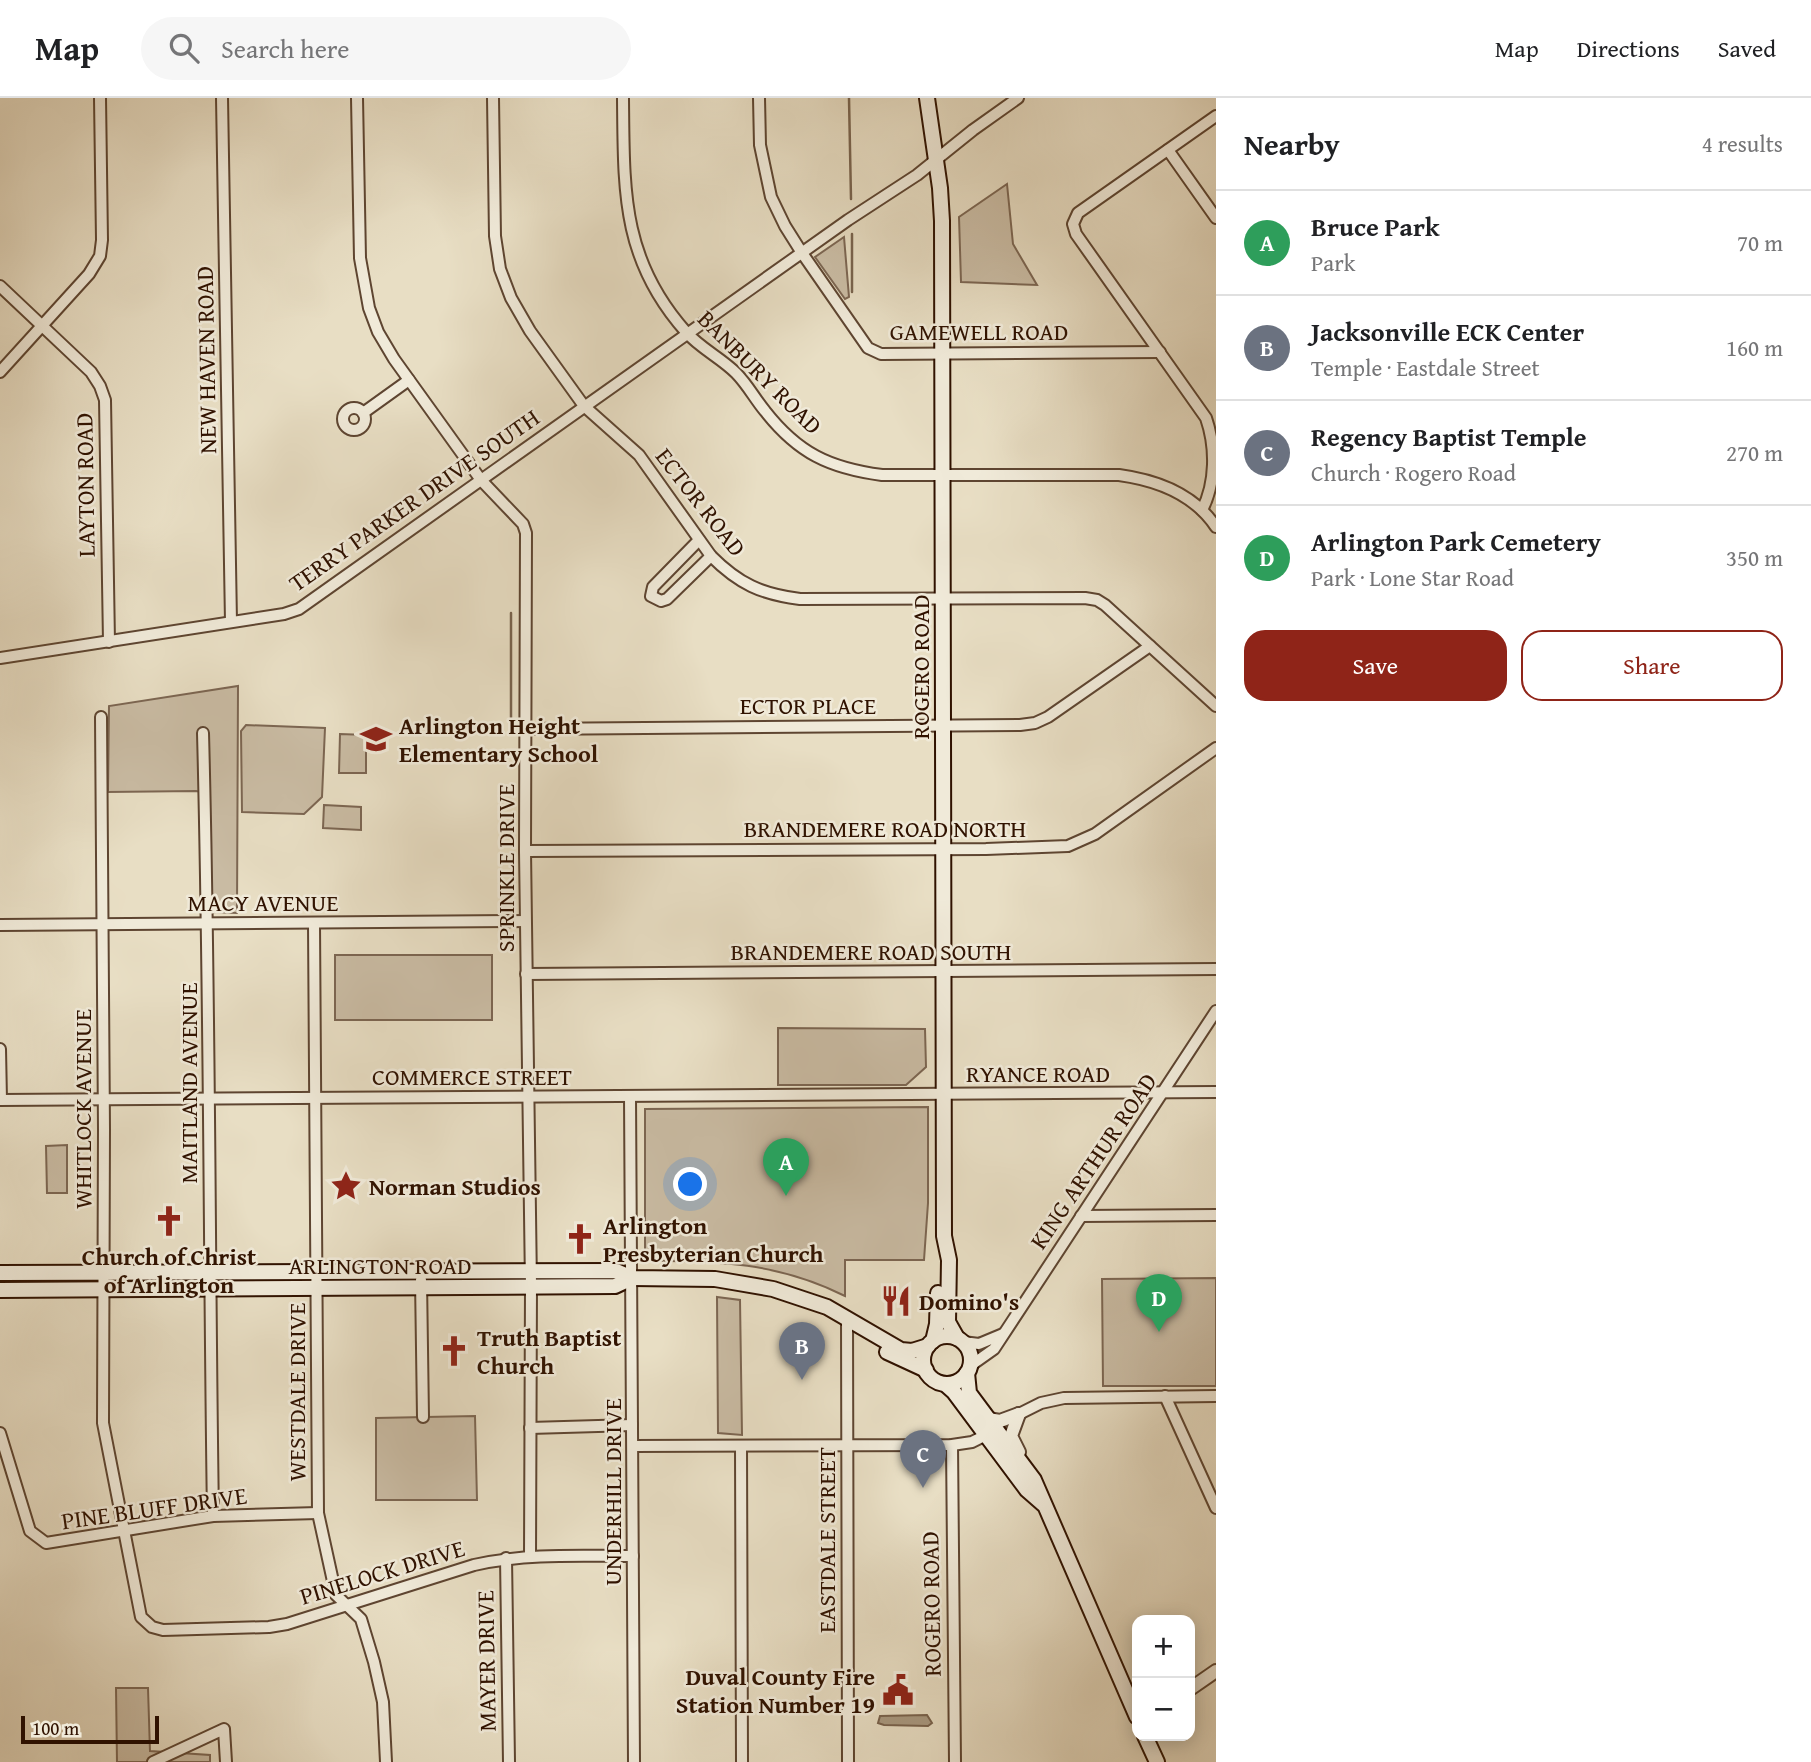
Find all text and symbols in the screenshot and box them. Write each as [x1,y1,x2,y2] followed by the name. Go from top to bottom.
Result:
[141,17,631,80] search box
[35,24,99,72] text: Map
[165,29,203,67] icon: search
[221,29,349,68] text: Search here
[1495,31,1539,66] text: Map
[1577,31,1680,66] text: Directions
[1718,31,1776,66] text: Saved
[1244,122,1340,166] text: Nearby
[1702,127,1783,160] text: 4 results
[1311,207,1440,246] text: Bruce Park
[1260,226,1274,259] text: A
[1737,226,1783,259] text: 70 m
[1311,246,1355,279] text: Park
[187,266,225,454] street label: NEW HAVEN ROAD
[690,302,830,442] street label: BANBURY ROAD
[1311,312,1584,351] text: Jacksonville ECK Center
[890,314,1068,349] street label: GAMEWELL ROAD
[1260,331,1274,364] text: B
[1726,331,1783,364] text: 160 m
[1311,351,1540,384] text: Temple · Eastdale Street
[282,400,546,600] street label: TERRY PARKER DRIVE SOUTH
[66,413,104,557] street label: LAYTON ROAD
[1311,417,1587,456] text: Regency Baptist Temple
[1260,436,1274,469] text: C
[1726,436,1783,469] text: 270 m
[647,440,755,564] street label: ECTOR ROAD
[1311,456,1516,489] text: Church · Rogero Road
[1311,522,1601,561] text: Arlington Park Cemetery
[1260,541,1274,574] text: D
[1726,541,1783,574] text: 350 m
[1311,561,1514,594] text: Park · Lone Star Road
[903,594,938,740] street label: ROGERO ROAD
[1244,630,1507,701] button: Save
[1521,630,1783,701] button: Share
[740,688,876,723] street label: ECTOR PLACE
[399,708,599,771] place label: Arlington Height Elementary School
[359,722,393,756] school or university icon: Arlington Height Elementary School
[488,784,523,952] street label: SPRINKLE DRIVE
[744,811,1026,846] street label: BRANDEMERE ROAD NORTH
[188,885,338,920] street label: MACY AVENUE
[730,934,1012,969] street label: BRANDEMERE ROAD SOUTH
[171,982,206,1184] street label: MAITLAND AVENUE
[65,1009,100,1209] street label: WHITLOCK AVENUE
[966,1056,1110,1091] street label: RYANCE ROAD
[372,1059,572,1094] street label: COMMERCE STREET
[1021,1066,1165,1256] street label: KING ARTHUR ROAD
[763,1138,809,1196] pin: A
[673,1167,707,1201] your location
[329,1169,363,1203] place icon: Norman Studios
[369,1169,541,1204] place label: Norman Studios
[152,1204,186,1238] church icon: Church of Christ of Arlington
[603,1208,823,1271] place label: Arlington Presbyterian Church
[563,1222,597,1256] church icon: Arlington Presbyterian Church
[82,1239,256,1302] place label: Church of Christ of Arlington
[288,1248,472,1283] street label: ARLINGTON ROAD
[1136,1274,1182,1332] pin: D
[879,1284,913,1318] restaurant icon: Domino's
[919,1284,1019,1319] place label: Domino's
[279,1303,314,1481] street label: WESTDALE DRIVE
[477,1320,621,1383] place label: Truth Baptist Church
[779,1322,825,1380] pin: B
[437,1334,471,1368] church icon: Truth Baptist Church
[595,1398,630,1586] street label: UNDERHILL DRIVE
[900,1430,946,1488] pin: C
[809,1447,844,1633] street label: EASTDALE STREET
[59,1478,249,1538] street label: PINE BLUFF DRIVE
[295,1530,469,1614] street label: PINELOCK DRIVE
[912,1531,950,1677] street label: ROGERO ROAD
[467,1590,505,1732] street label: MAYER DRIVE
[1132,1615,1195,1741] map controls
[1132,1615,1195,1678] button: +
[676,1659,875,1722] place label: Duval County Fire Station Number 19
[881,1673,915,1707] public building icon: Duval County Fire Station Number 19
[1132,1678,1195,1741] button: −
[21,1713,159,1745] scale bar
[32,1714,79,1742] text: 100 m

